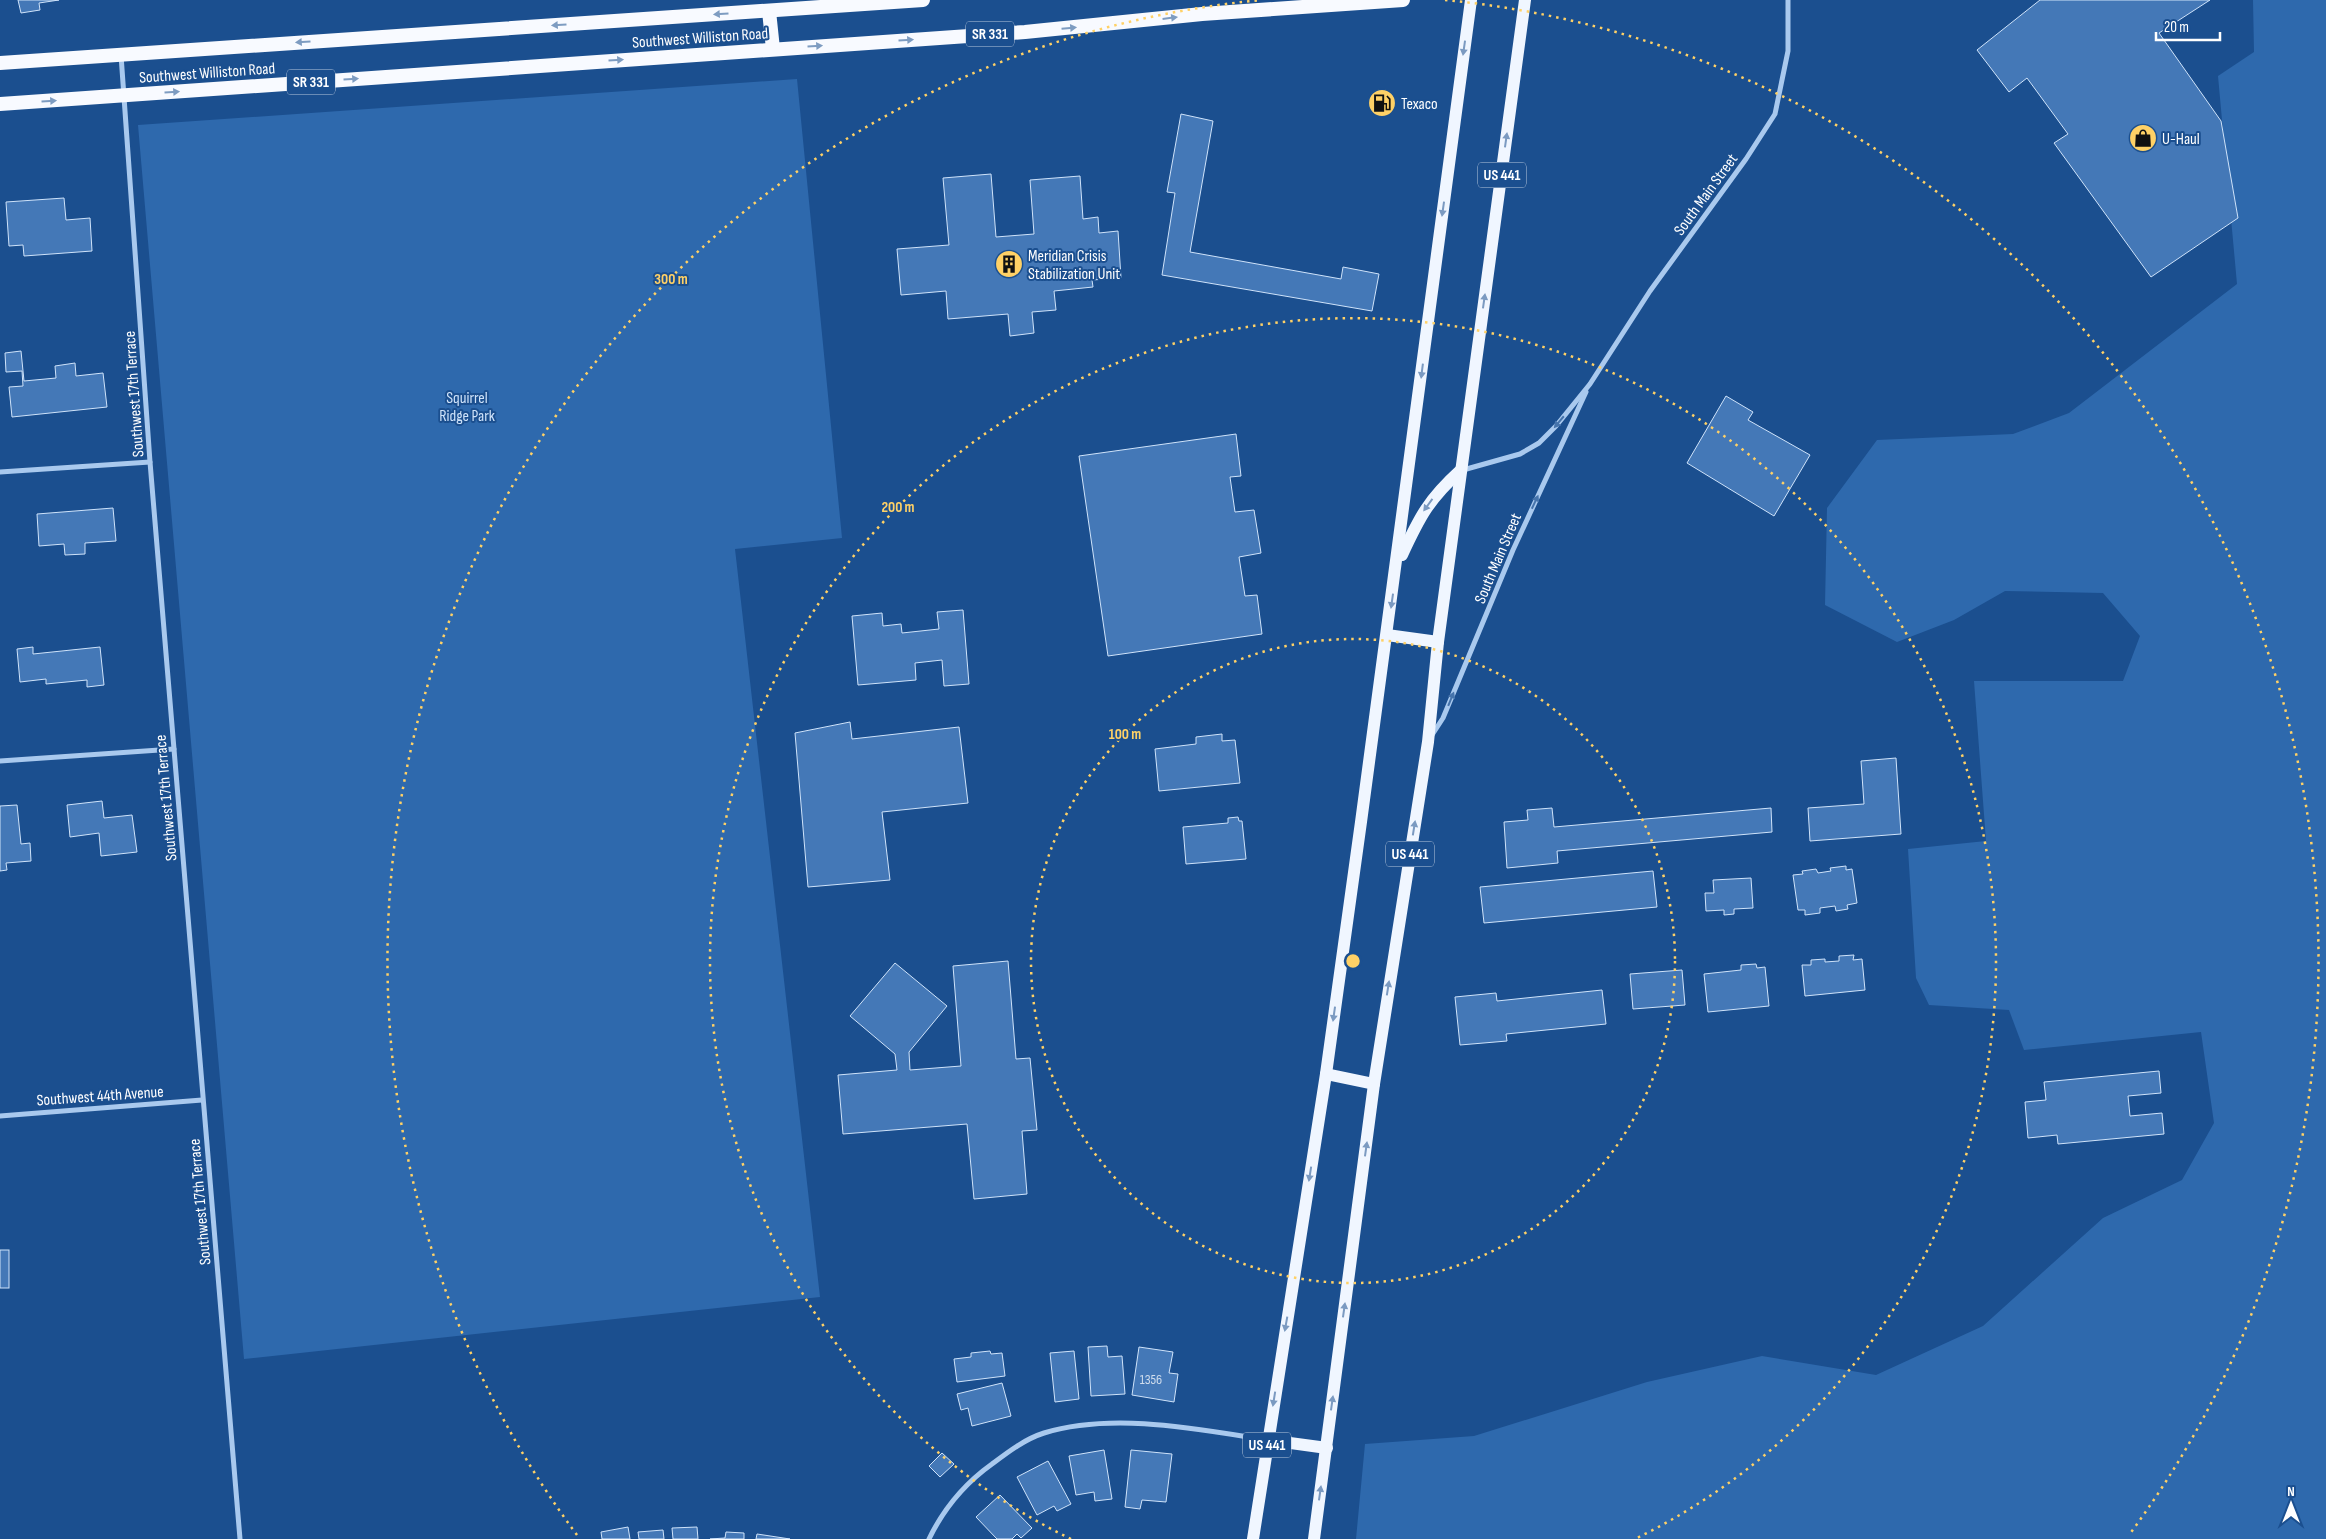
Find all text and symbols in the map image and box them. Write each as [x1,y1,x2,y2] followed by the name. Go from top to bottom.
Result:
[2156,10,2220,42] scale bar
[712,11,728,19] one-way arrow
[1162,14,1178,22] one-way arrow
[2164,18,2189,37] text: 20 m
[550,22,566,30] one-way arrow
[966,22,1014,46] road number: SR 331
[631,24,769,53] street label: Southwest Williston Road
[1061,24,1077,32] one-way arrow
[899,35,915,43] one-way arrow
[295,39,311,47] one-way arrow
[1460,41,1468,57] one-way arrow
[808,42,824,50] one-way arrow
[609,56,625,64] one-way arrow
[138,59,276,88] street label: Southwest Williston Road
[287,70,335,94] road number: SR 331
[344,75,360,83] one-way arrow
[164,88,180,96] one-way arrow
[1367,88,1397,118] fuel station icon: Texaco
[1401,95,1438,114] place label: Texaco
[41,97,57,105] one-way arrow
[2128,123,2158,153] shop icon: U-Haul
[2162,130,2200,149] place label: U-Haul
[1502,131,1510,147] one-way arrow
[1670,150,1742,239] street label: South Main Street
[1478,162,1526,188] road number: US 441
[1439,202,1447,218] one-way arrow
[1028,247,1120,284] place label: Meridian Crisis Stabilization Unit
[994,249,1024,279] building icon: Meridian Crisis Stabilization Unit
[654,270,688,289] text: 300 m
[1481,292,1489,308] one-way arrow
[121,330,148,458] street label: Southwest 17th Terrace
[1418,363,1426,379] one-way arrow
[439,389,495,426] park label: Squirrel Ridge Park
[1554,416,1565,428] one-way arrow
[1532,495,1540,509] one-way arrow
[881,498,915,517] text: 200 m
[1423,498,1433,512] one-way arrow
[1471,510,1526,607] street label: South Main Street
[1388,593,1396,609] one-way arrow
[1447,692,1455,706] one-way arrow
[1109,725,1141,744] text: 100 m
[152,734,181,862] street label: Southwest 17th Terrace
[1410,820,1418,836] one-way arrow
[1386,842,1434,866] road number: US 441
[1344,952,1362,970] centre of rings
[1385,980,1393,996] one-way arrow
[1330,1006,1338,1022] one-way arrow
[36,1083,164,1110] street label: Southwest 44th Avenue
[186,1138,215,1266] street label: Southwest 17th Terrace
[1362,1141,1370,1157] one-way arrow
[1306,1167,1314,1183] one-way arrow
[1341,1302,1349,1318] one-way arrow
[1281,1316,1289,1332] one-way arrow
[1140,1371,1162,1388] house number: 1356
[1270,1391,1278,1407] one-way arrow
[1328,1395,1336,1411] one-way arrow
[1243,1432,1291,1458] road number: US 441
[2266,1479,2316,1529] north arrow
[2287,1483,2295,1500] text: N
[1316,1485,1324,1501] one-way arrow

